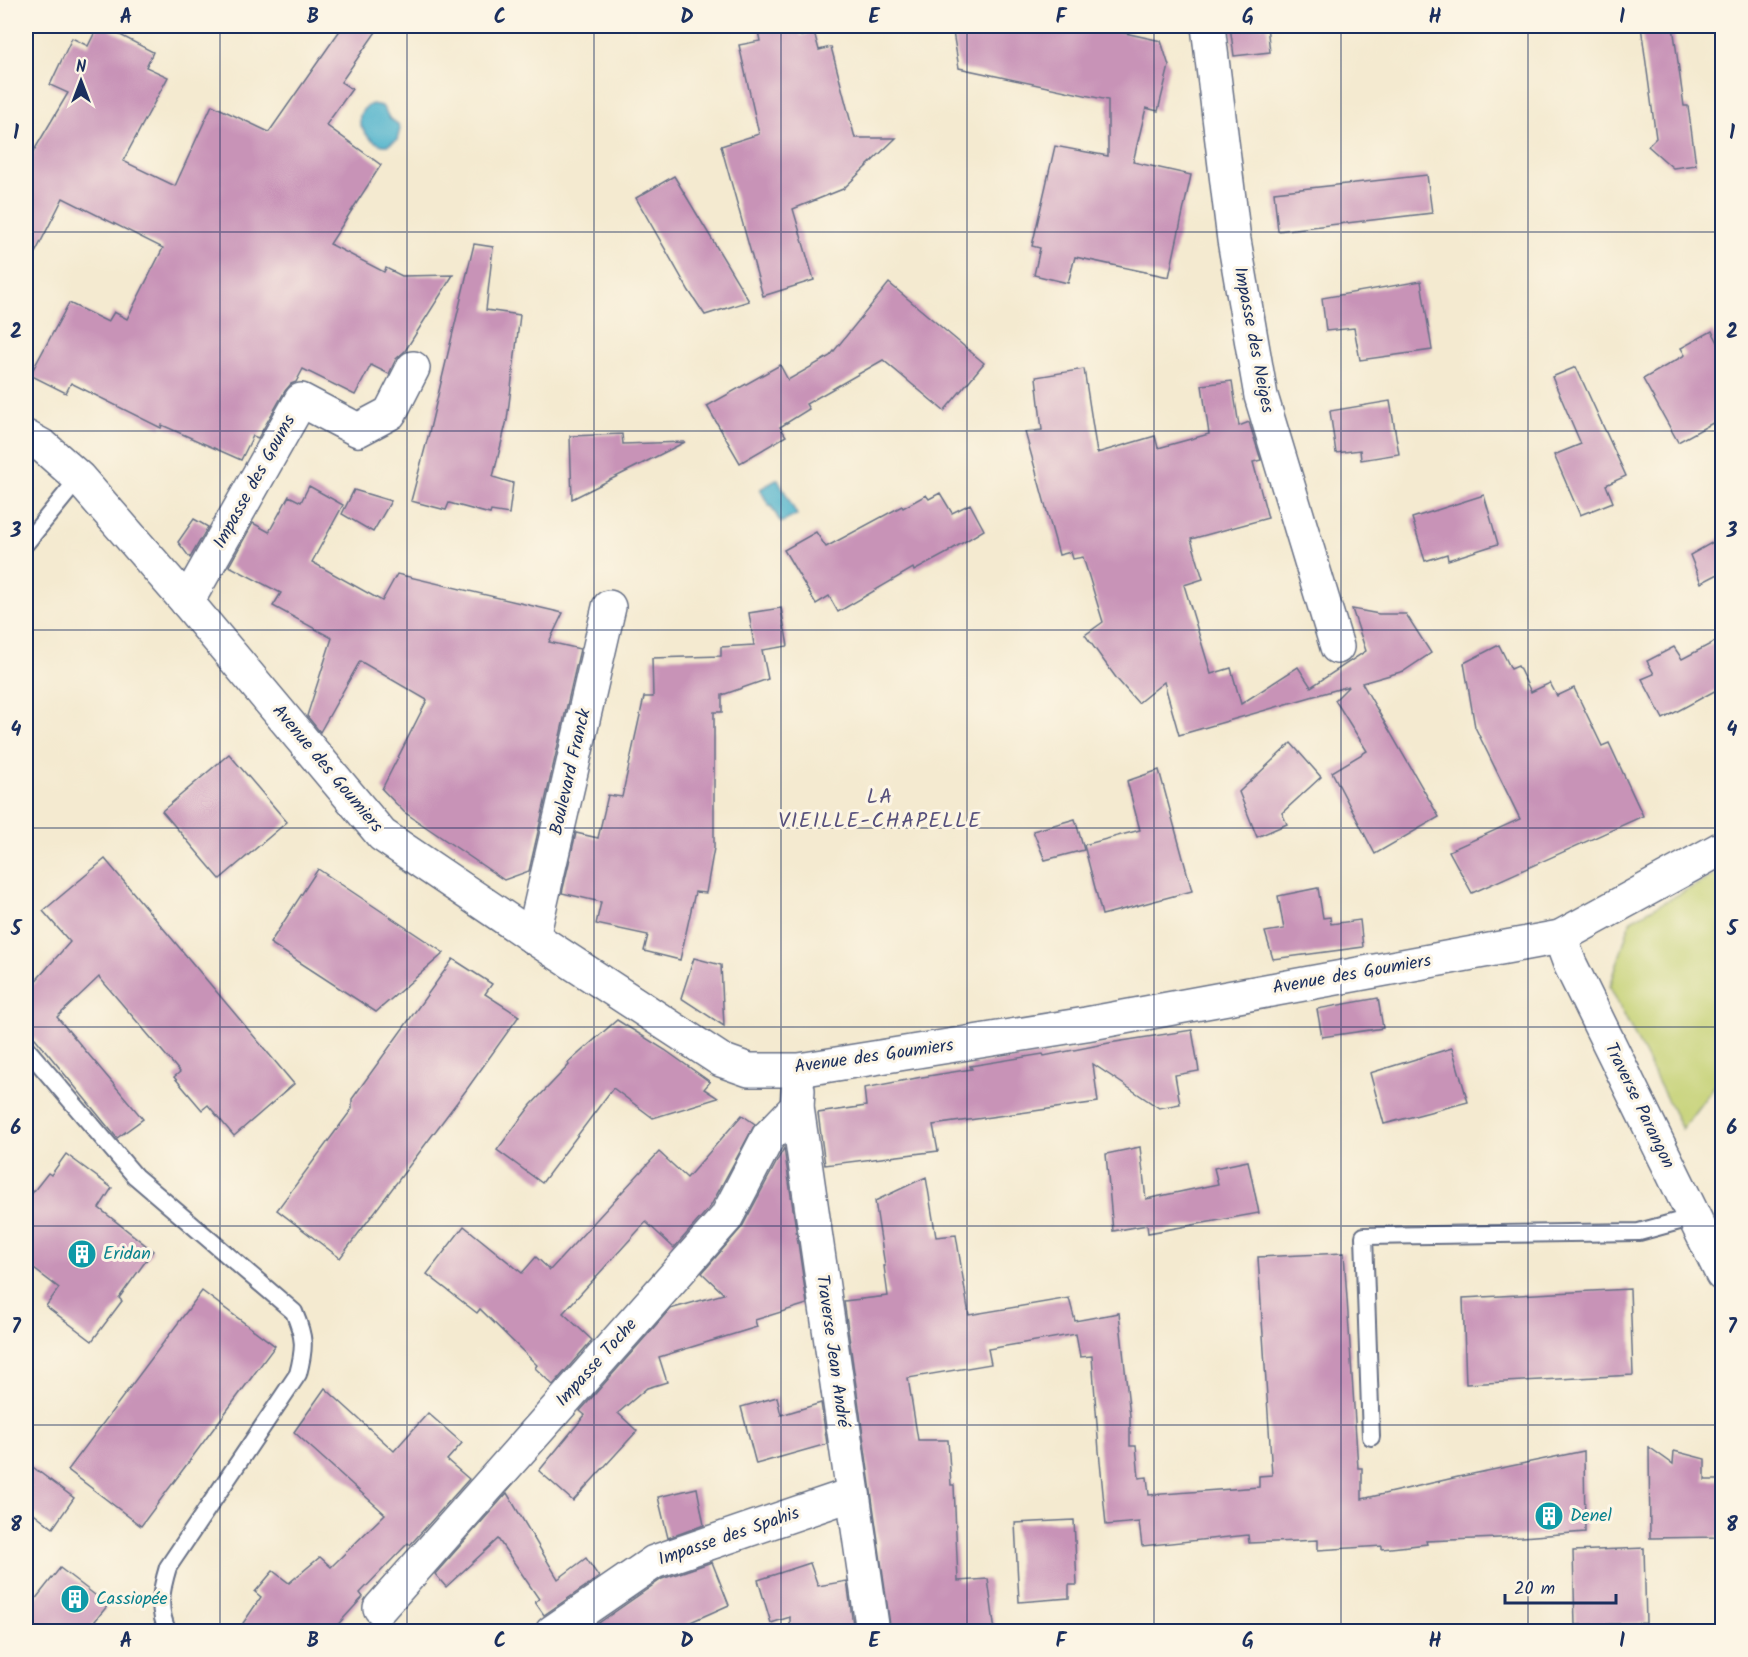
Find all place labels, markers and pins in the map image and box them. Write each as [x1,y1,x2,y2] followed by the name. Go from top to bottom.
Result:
[66,1238,98,1270] building icon: Eridan
[103,1240,151,1269] place label: Eridan
[1533,1500,1565,1532] building icon: Denel
[1570,1502,1612,1531] place label: Denel
[59,1583,91,1615] building icon: Cassiopée
[96,1585,168,1614] place label: Cassiopée

